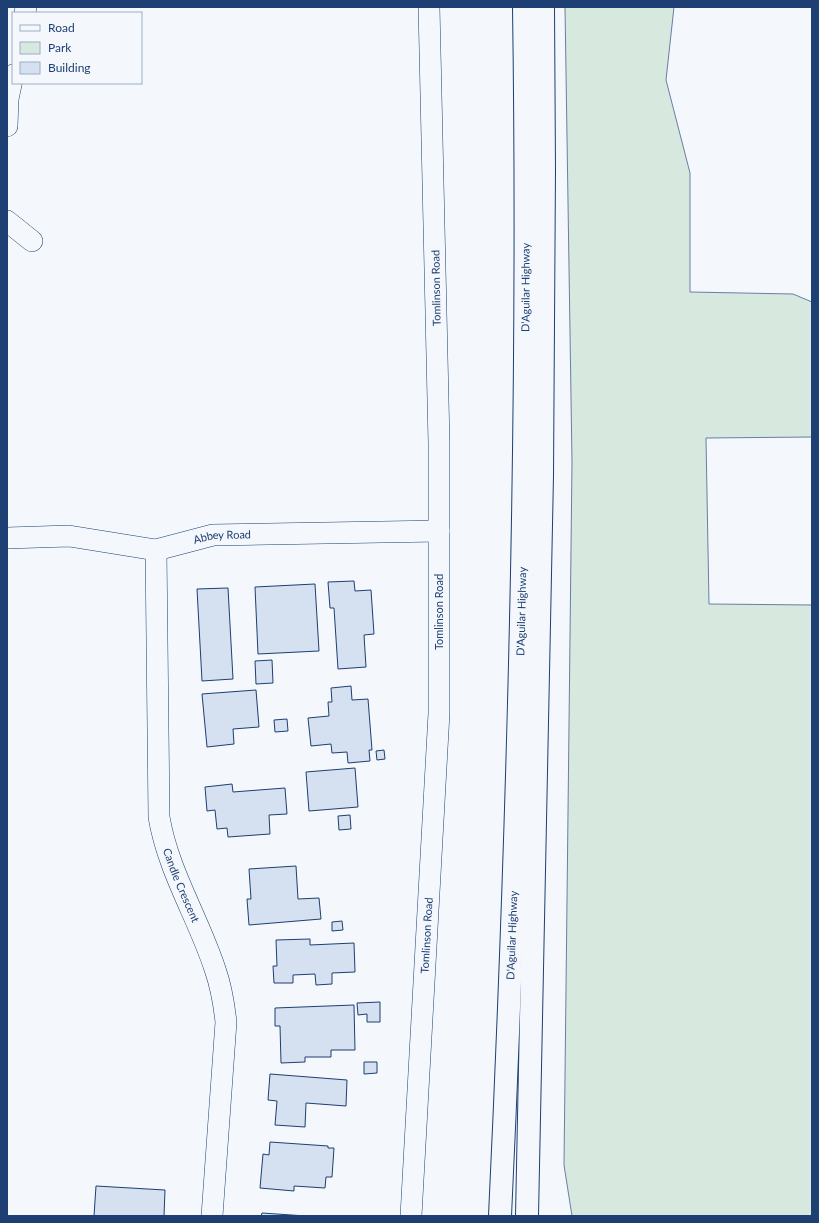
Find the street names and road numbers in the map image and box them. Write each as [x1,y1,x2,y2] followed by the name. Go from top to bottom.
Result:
[518,243,532,332] street label: D'Aguilar Highway
[428,250,443,326] street label: Tomlinson Road
[192,527,251,546] street label: Abbey Road
[513,566,528,656] street label: D'Aguilar Highway
[432,574,445,650] street label: Tomlinson Road
[161,846,203,924] street label: Candle Crescent
[503,890,519,980] street label: D'Aguilar Highway
[418,897,435,974] street label: Tomlinson Road

